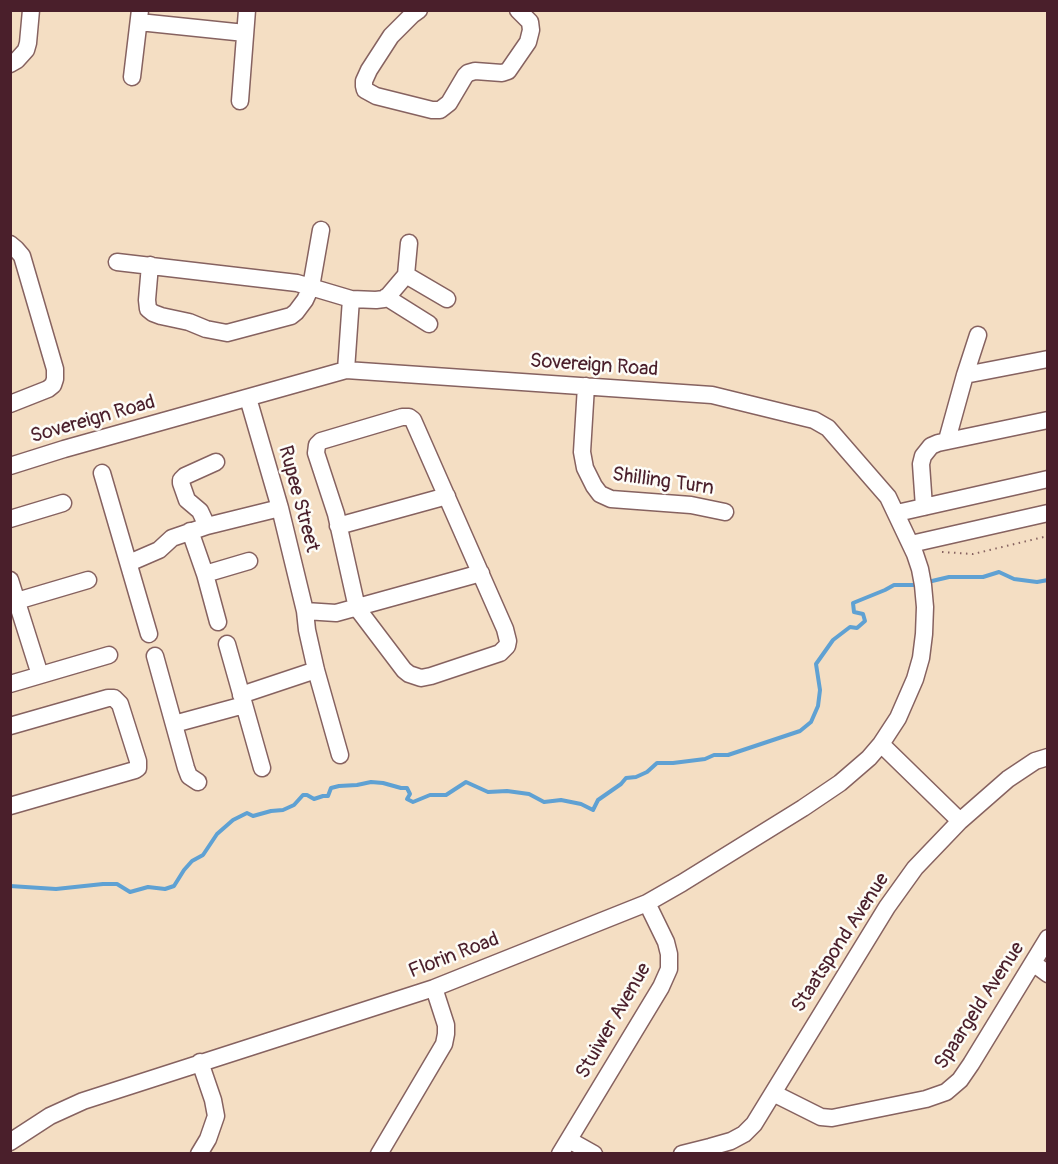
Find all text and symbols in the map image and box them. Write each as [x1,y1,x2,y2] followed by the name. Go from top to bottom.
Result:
[529,350,659,382] street label: Sovereign Road
[28,391,158,449] street label: Sovereign Road
[272,443,324,555] street label: Rupee Street
[611,463,715,501] street label: Shilling Turn
[787,869,895,1017] street label: Staatspond Avenue
[405,928,503,984] street label: Florin Road
[930,938,1030,1074] street label: Spaargeld Avenue
[571,959,657,1083] street label: Stuiwer Avenue

